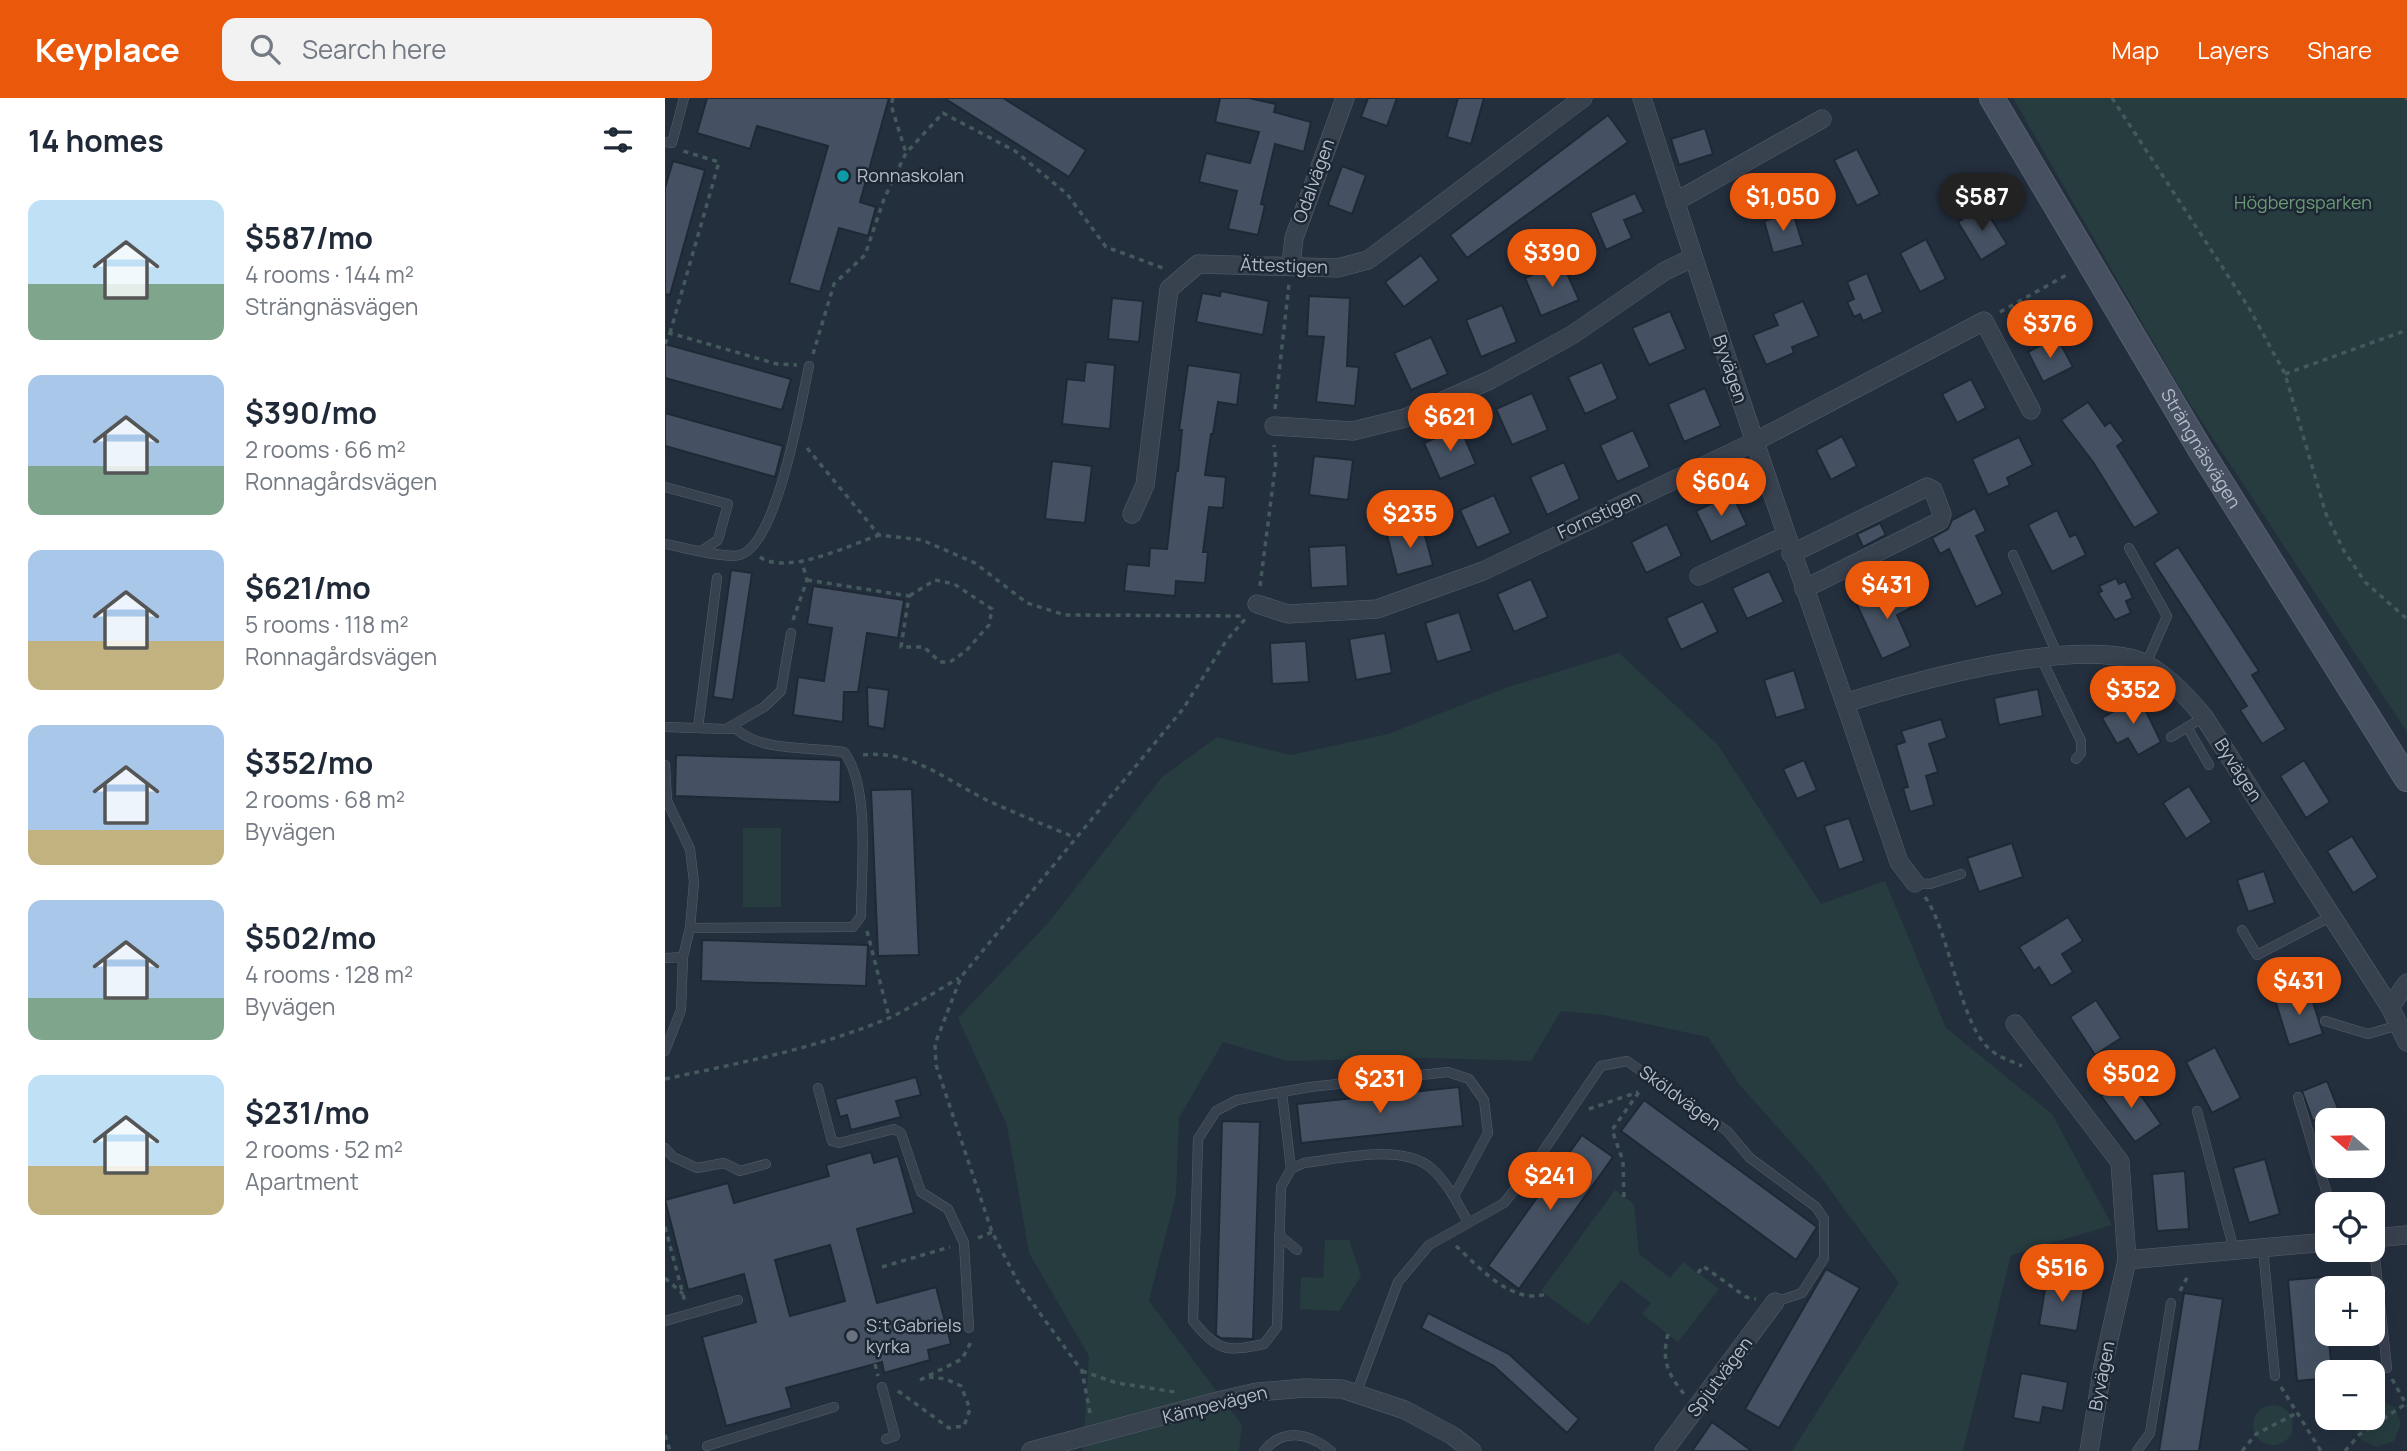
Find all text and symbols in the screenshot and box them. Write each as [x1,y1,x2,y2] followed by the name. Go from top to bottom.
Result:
[222,18,712,81] search box
[35,27,180,72] text: Keyplace
[246,30,284,68] icon: search
[302,31,447,67] text: Search here
[2112,33,2159,66] text: Map
[2197,33,2269,66] text: Layers
[2307,33,2372,66] text: Share
[28,120,164,161] text: 14 homes
[599,121,637,159] icon: filters
[1287,135,1339,226] street label: Odalvägen
[857,163,964,187] place label: Ronnaskolan
[835,168,851,184] marker: Ronnaskolan
[1726,174,1840,233] pin: $1,050
[1941,174,2023,233] pin: $587
[1746,180,1820,212] text: $1,050
[1955,180,2009,212] text: $587
[2234,190,2372,214] park label: Högbergsparken
[245,217,373,258] text: $587/mo
[84,228,168,312] icon: home
[1511,230,1593,289] pin: $390
[1523,236,1581,268] text: $390
[1240,251,1328,279] street label: Ättestigen
[245,258,414,290] text: 4 rooms · 144 m²
[245,290,418,322] text: Strängnäsvägen
[2009,300,2091,360] pin: $376
[2023,307,2077,339] text: $376
[1708,331,1754,406] street label: Byvägen
[2156,384,2247,512] street label: Strängnäsvägen
[245,392,377,433] text: $390/mo
[1409,394,1491,453] pin: $621
[1424,400,1476,432] text: $621
[84,403,168,487] icon: home
[245,433,406,465] text: 2 rooms · 66 m²
[1680,458,1762,518] pin: $604
[245,465,437,497] text: Ronnagårdsvägen
[1692,465,1750,497] text: $604
[1553,484,1644,544] street label: Fornstigen
[1369,490,1451,550] pin: $235
[1383,497,1438,529] text: $235
[1846,561,1928,621] pin: $431
[245,567,371,608] text: $621/mo
[1861,568,1913,600] text: $431
[84,578,168,662] icon: home
[245,608,409,640] text: 5 rooms · 118 m²
[245,640,437,672] text: Ronnagårdsvägen
[2092,666,2174,726] pin: $352
[2106,673,2160,705] text: $352
[2210,733,2268,806] street label: Byvägen
[245,742,373,783] text: $352/mo
[84,753,168,837] icon: home
[245,783,405,815] text: 2 rooms · 68 m²
[245,815,335,847] text: Byvägen
[245,917,376,958] text: $502/mo
[84,928,168,1012] icon: home
[245,958,413,990] text: 4 rooms · 128 m²
[2258,958,2340,1017] pin: $431
[2273,964,2325,996] text: $431
[245,990,335,1022] text: Byvägen
[2090,1051,2172,1110] pin: $502
[1339,1056,1421,1115] pin: $231
[2103,1057,2159,1089] text: $502
[1635,1059,1726,1135] street label: Sköldvägen
[1354,1062,1406,1094] text: $231
[245,1092,370,1133] text: $231/mo
[84,1103,168,1187] icon: home
[2315,1108,2385,1178] north arrow
[2315,1108,2385,1430] map controls
[245,1133,403,1165] text: 2 rooms · 52 m²
[1509,1152,1591,1212] pin: $241
[1524,1159,1576,1191] text: $241
[245,1165,359,1197] text: Apartment
[2315,1192,2385,1262] button: locate
[2021,1244,2103,1304] pin: $516
[2036,1251,2088,1283] text: $516
[2315,1276,2385,1346] button: +
[866,1313,962,1358] place label: S:t Gabriels kyrka
[844,1328,860,1344] marker: S:t Gabriels kyrka
[1681,1331,1757,1421] street label: Spjutvägen
[2082,1339,2120,1413] street label: Byvägen
[2315,1360,2385,1430] button: −
[1160,1379,1270,1429] street label: Kämpevägen

